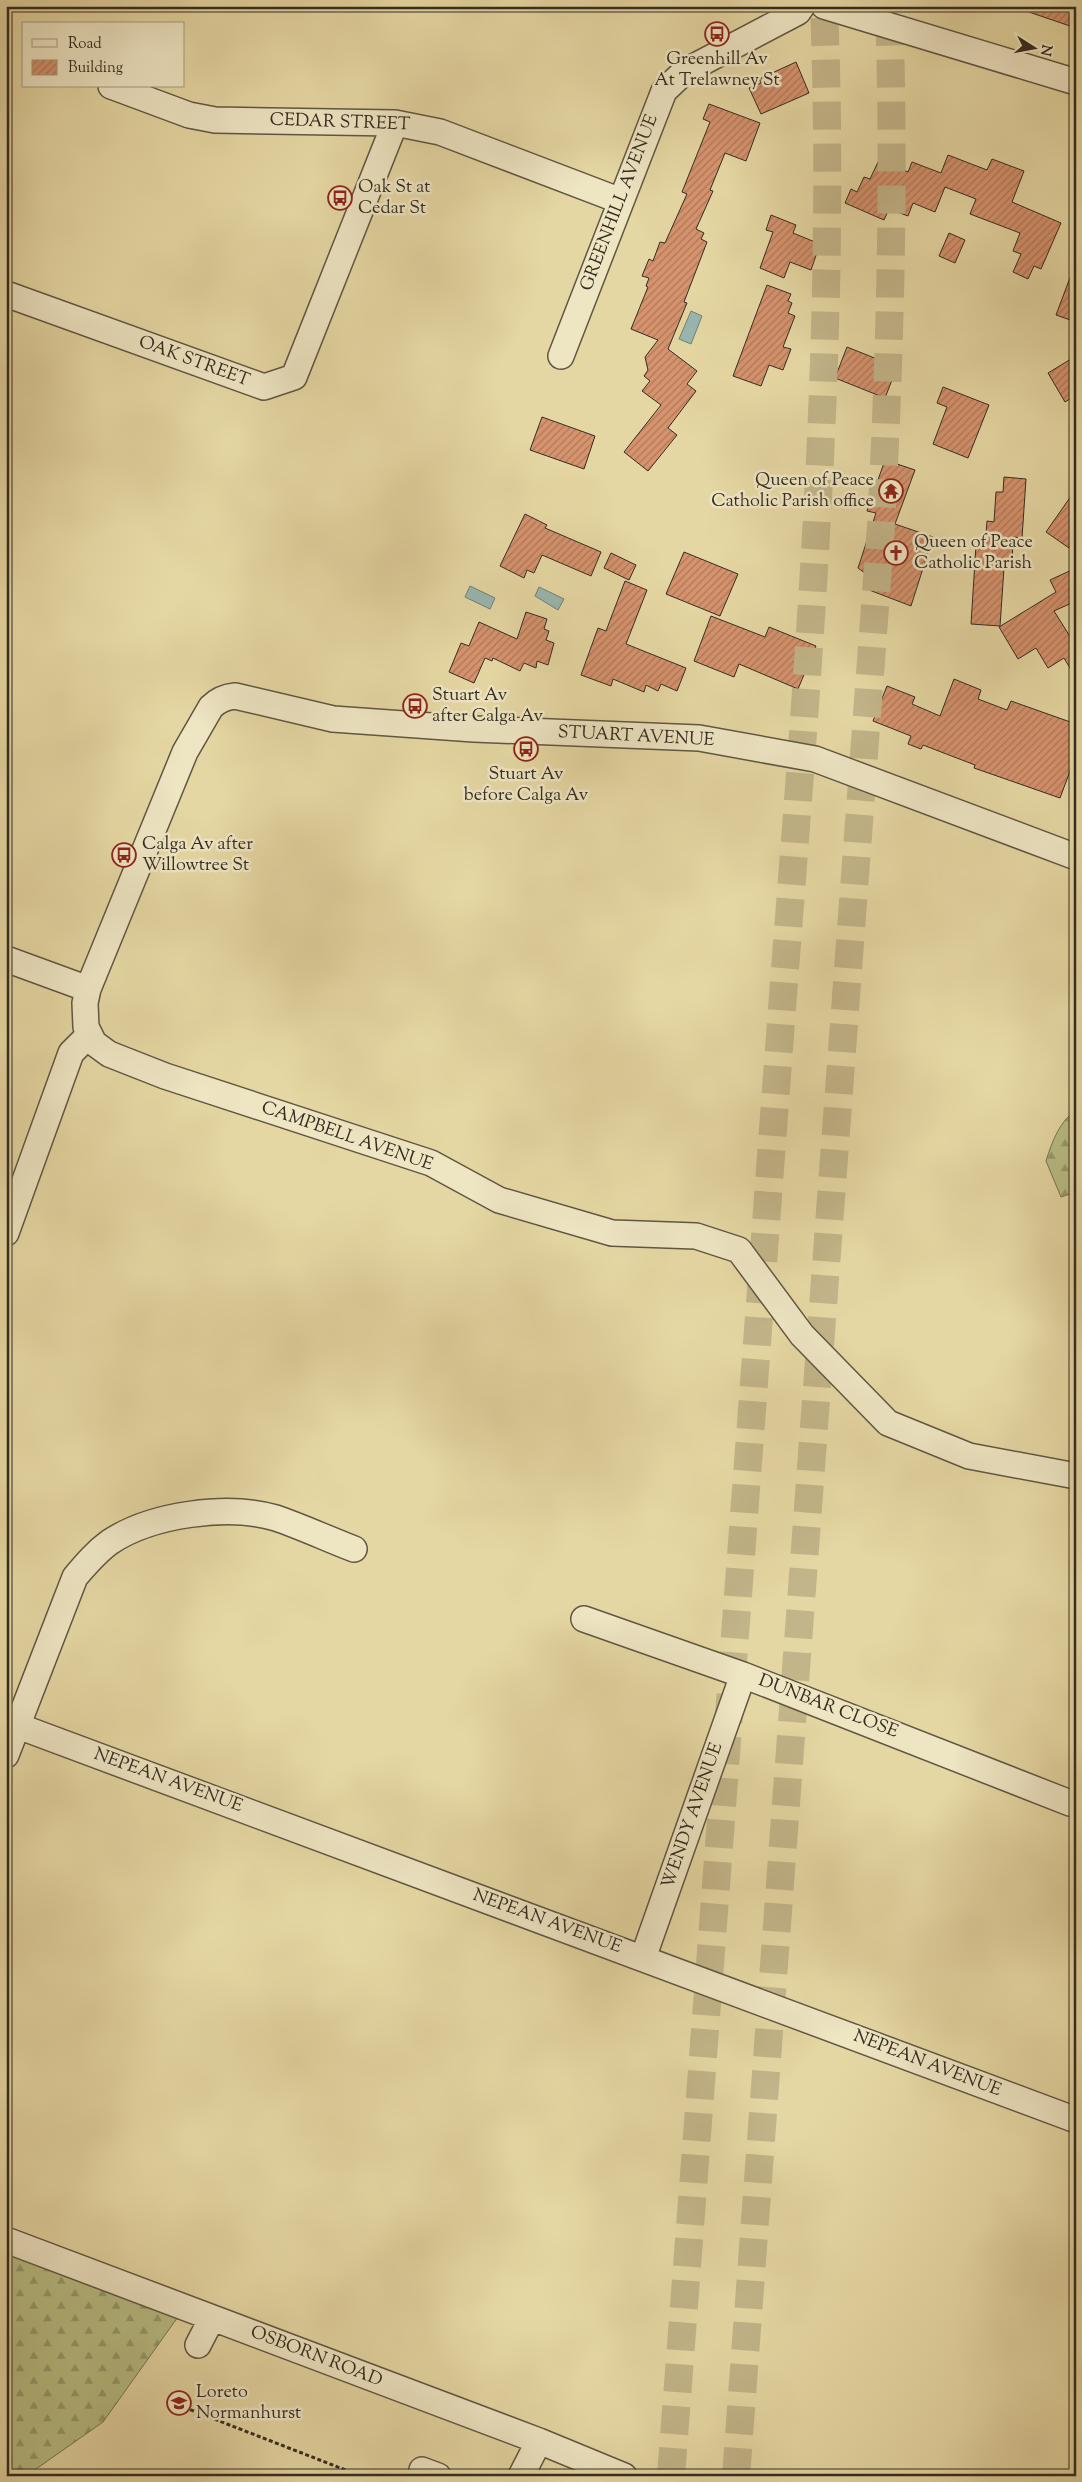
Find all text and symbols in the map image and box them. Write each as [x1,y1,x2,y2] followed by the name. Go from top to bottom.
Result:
[704,21,730,47] bus stop icon: Greenhill Av At Trelawney St
[22,22,185,88] legend
[1010,22,1060,72] north arrow
[68,34,102,55] text: Road
[1034,43,1056,57] text: N
[654,47,780,94] place label: Greenhill Av At Trelawney St
[68,58,123,79] text: Building
[269,108,411,138] street label: CEDAR STREET
[574,111,666,295] street label: GREENHILL AVENUE
[358,175,430,222] place label: Oak St at Cedar St
[327,185,353,211] bus stop icon: Oak St at Cedar St
[135,330,254,394] street label: OAK STREET
[711,468,874,515] place label: Queen of Peace Catholic Parish office
[878,478,904,504] temple icon: Queen of Peace Catholic Parish office
[914,530,1033,577] place label: Queen of Peace Catholic Parish
[883,540,909,566] church icon: Queen of Peace Catholic Parish
[432,683,544,730] place label: Stuart Av after Calga Av
[402,693,428,719] bus stop icon: Stuart Av after Calga Av
[557,720,715,754] street label: STUART AVENUE
[513,736,539,762] bus stop icon: Stuart Av before Calga Av
[464,762,589,809] place label: Stuart Av before Calga Av
[142,832,253,879] place label: Calga Av after Willowtree St
[111,842,137,868] bus stop icon: Calga Av after Willowtree St
[258,1095,437,1179] street label: CAMPBELL AVENUE
[754,1668,902,1746] street label: DUNBAR CLOSE
[656,1739,730,1893] street label: WENDY AVENUE
[90,1742,246,1820] street label: NEPEAN AVENUE
[469,1883,625,1961] street label: NEPEAN AVENUE
[849,2024,1005,2104] street label: NEPEAN AVENUE
[246,2320,386,2394] street label: OSBORN ROAD
[196,2380,301,2427] place label: Loreto Normanhurst
[166,2390,192,2416] school or university icon: Loreto Normanhurst

